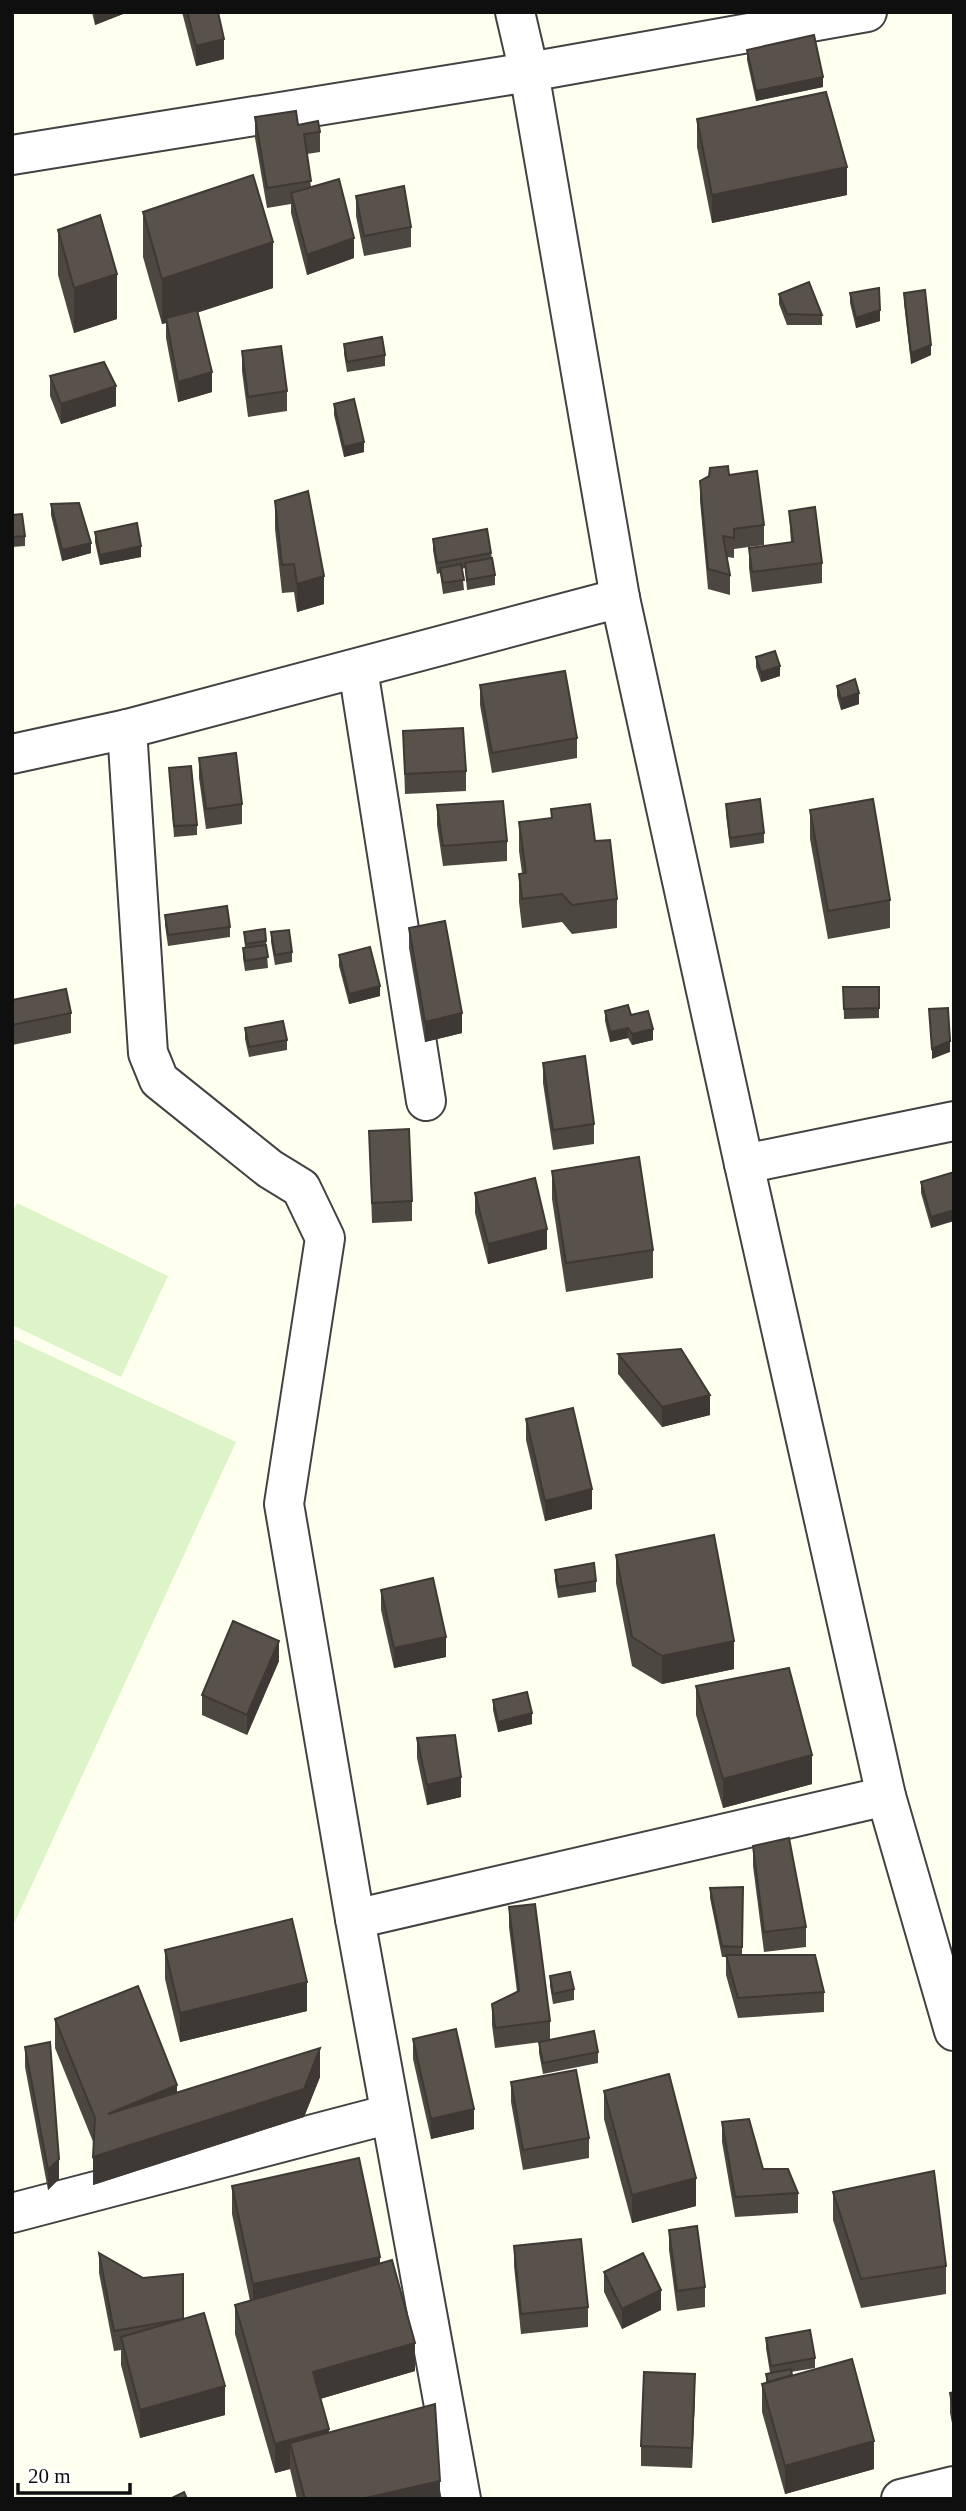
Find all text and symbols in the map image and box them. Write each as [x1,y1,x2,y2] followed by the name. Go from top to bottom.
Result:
[18,2452,130,2496] scale bar
[28,2464,71,2488] text: 20 m

